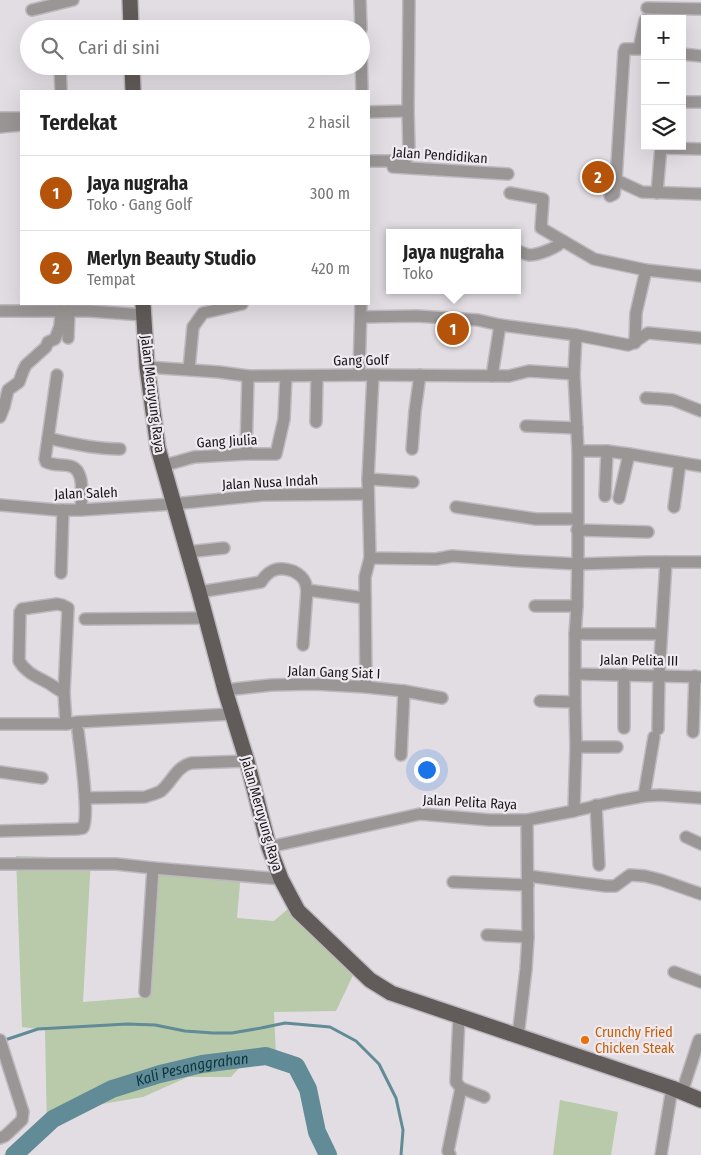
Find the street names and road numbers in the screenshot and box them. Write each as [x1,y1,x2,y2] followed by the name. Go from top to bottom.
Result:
[392,144,488,167] street label: Jalan Pendidikan
[137,334,168,454] street label: Jalan Meruyung Raya
[333,351,391,369] street label: Gang Golf
[196,431,258,452] street label: Gang Jiulia
[221,471,319,494] street label: Jalan Nusa Indah
[54,484,118,503] street label: Jalan Saleh
[600,651,678,670] street label: Jalan Pelita III
[287,662,381,683] street label: Jalan Gang Siat I
[237,755,286,874] street label: Jalan Meruyung Raya
[422,792,518,813] street label: Jalan Pelita Raya

